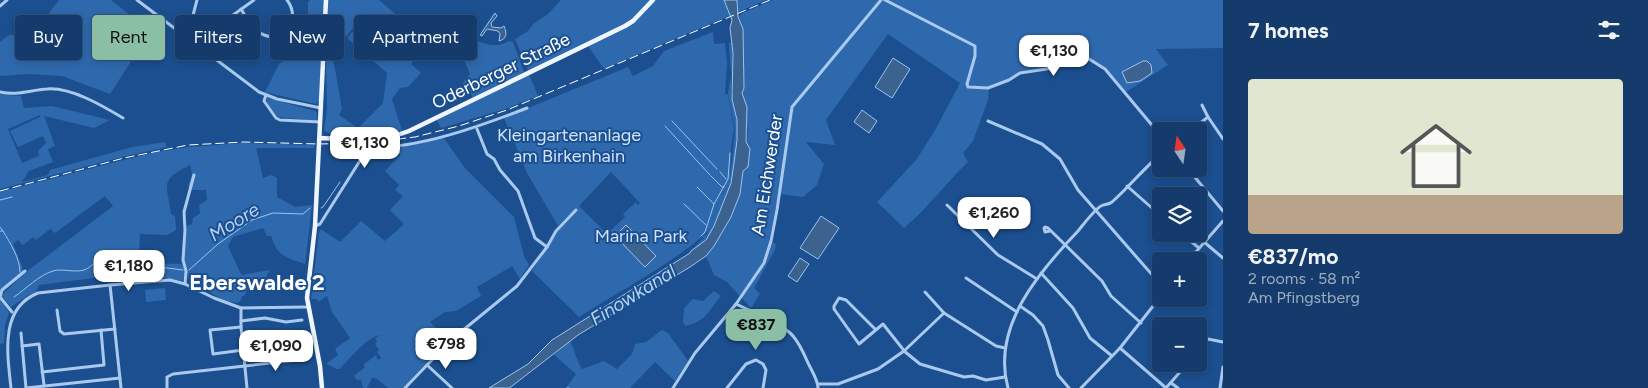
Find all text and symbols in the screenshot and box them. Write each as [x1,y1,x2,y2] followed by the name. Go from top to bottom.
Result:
[15,15,82,60] chip: Buy
[92,15,165,60] chip: Rent
[175,15,260,60] chip: Filters
[270,15,344,60] chip: New
[354,15,477,60] chip: Apartment
[1595,16,1623,44] icon: filters
[1248,18,1329,43] text: 7 homes
[428,28,574,114] street label: Oderberger Straße
[1013,34,1095,77] pin: €1,130
[1030,41,1078,60] text: €1,130
[1391,111,1481,201] icon: home
[747,113,787,237] street label: Am Eichwerder
[1152,122,1208,178] north arrow
[1152,122,1207,372] map controls
[497,124,641,167] park label: Kleingartenanlage am Birkenhain
[324,126,406,169] pin: €1,130
[341,133,389,152] text: €1,130
[1152,187,1207,242] button: layers
[953,196,1035,239] pin: €1,260
[205,197,264,246] water label: Moore
[969,203,1019,222] text: €1,260
[595,225,688,247] park label: Marina Park
[1248,244,1338,269] text: €837/mo
[88,250,170,292] pin: €1,180
[1152,252,1207,307] button: +
[105,256,153,275] text: €1,180
[586,259,681,331] water label: Finowkanal
[189,269,325,296] district label: Eberswalde 2
[1248,269,1360,288] text: 2 rooms · 58 m²
[1248,288,1360,307] text: Am Pfingstberg
[726,308,786,351] pin: €837
[737,315,775,334] text: €837
[1152,317,1207,372] button: −
[416,328,476,370] pin: €798
[235,330,317,372] pin: €1,090
[426,334,466,353] text: €798
[250,336,302,355] text: €1,090

